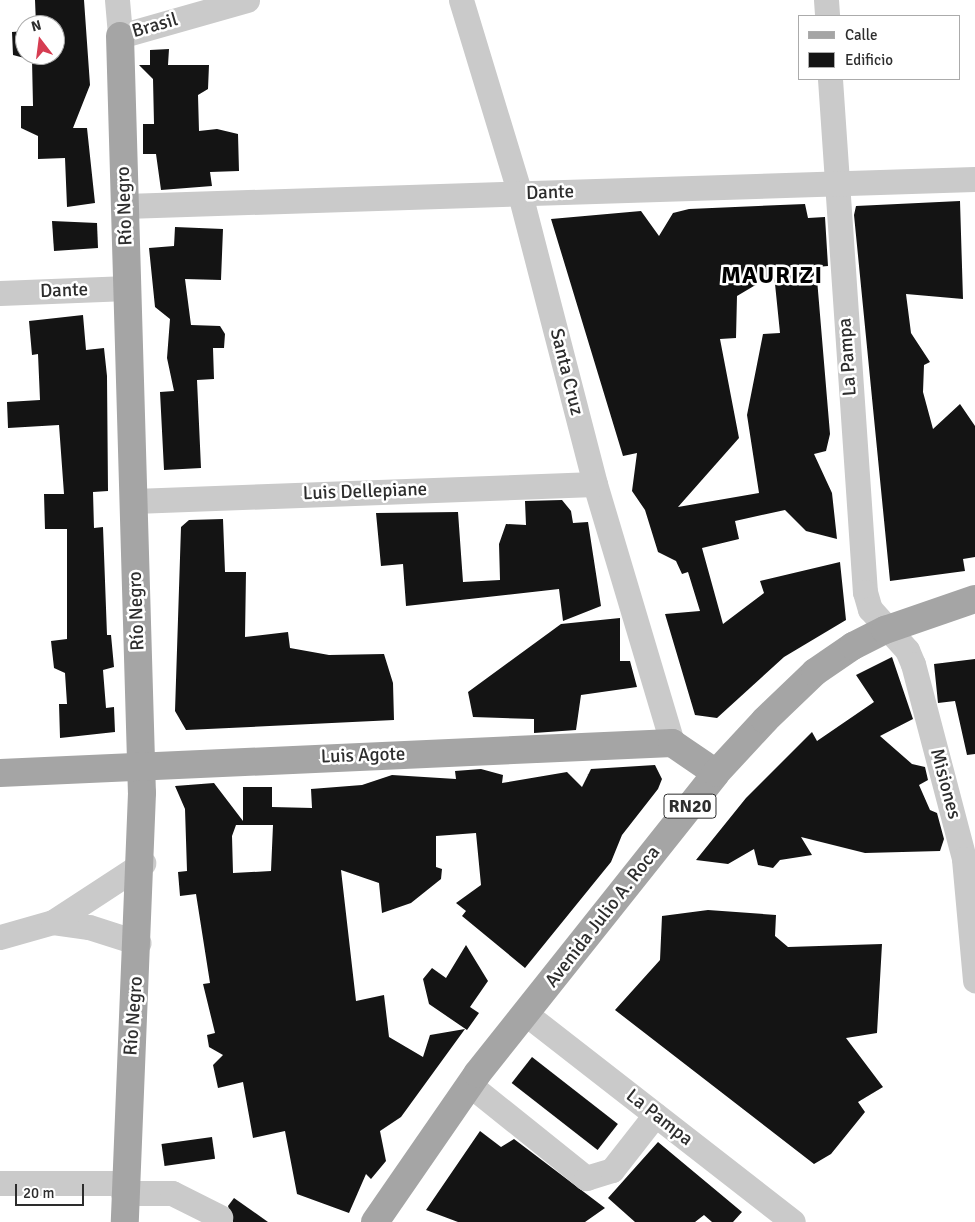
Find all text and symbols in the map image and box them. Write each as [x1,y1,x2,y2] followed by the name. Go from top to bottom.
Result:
[129,9,181,43] street label: Brasil
[15,15,65,65] north arrow
[798,15,960,80] legend
[29,17,43,35] text: N
[845,26,878,44] text: Calle
[845,51,893,69] text: Edificio
[112,166,138,246] street label: Río Negro
[526,181,574,205] street label: Dante
[720,262,824,290] district label: MAURIZI
[40,279,88,303] street label: Dante
[834,317,862,397] street label: La Pampa
[544,326,588,418] street label: Santa Cruz
[303,478,427,506] street label: Luis Dellepiane
[124,571,150,651] street label: Río Negro
[320,743,406,769] street label: Luis Agote
[925,746,965,822] street label: Misiones
[662,790,718,821] road number: RN20
[541,842,665,992] street label: Avenida Julio A. Roca
[120,976,148,1056] street label: Río Negro
[621,1085,697,1151] street label: La Pampa
[18,1174,86,1206] scale bar
[23,1184,54,1202] text: 20 m

